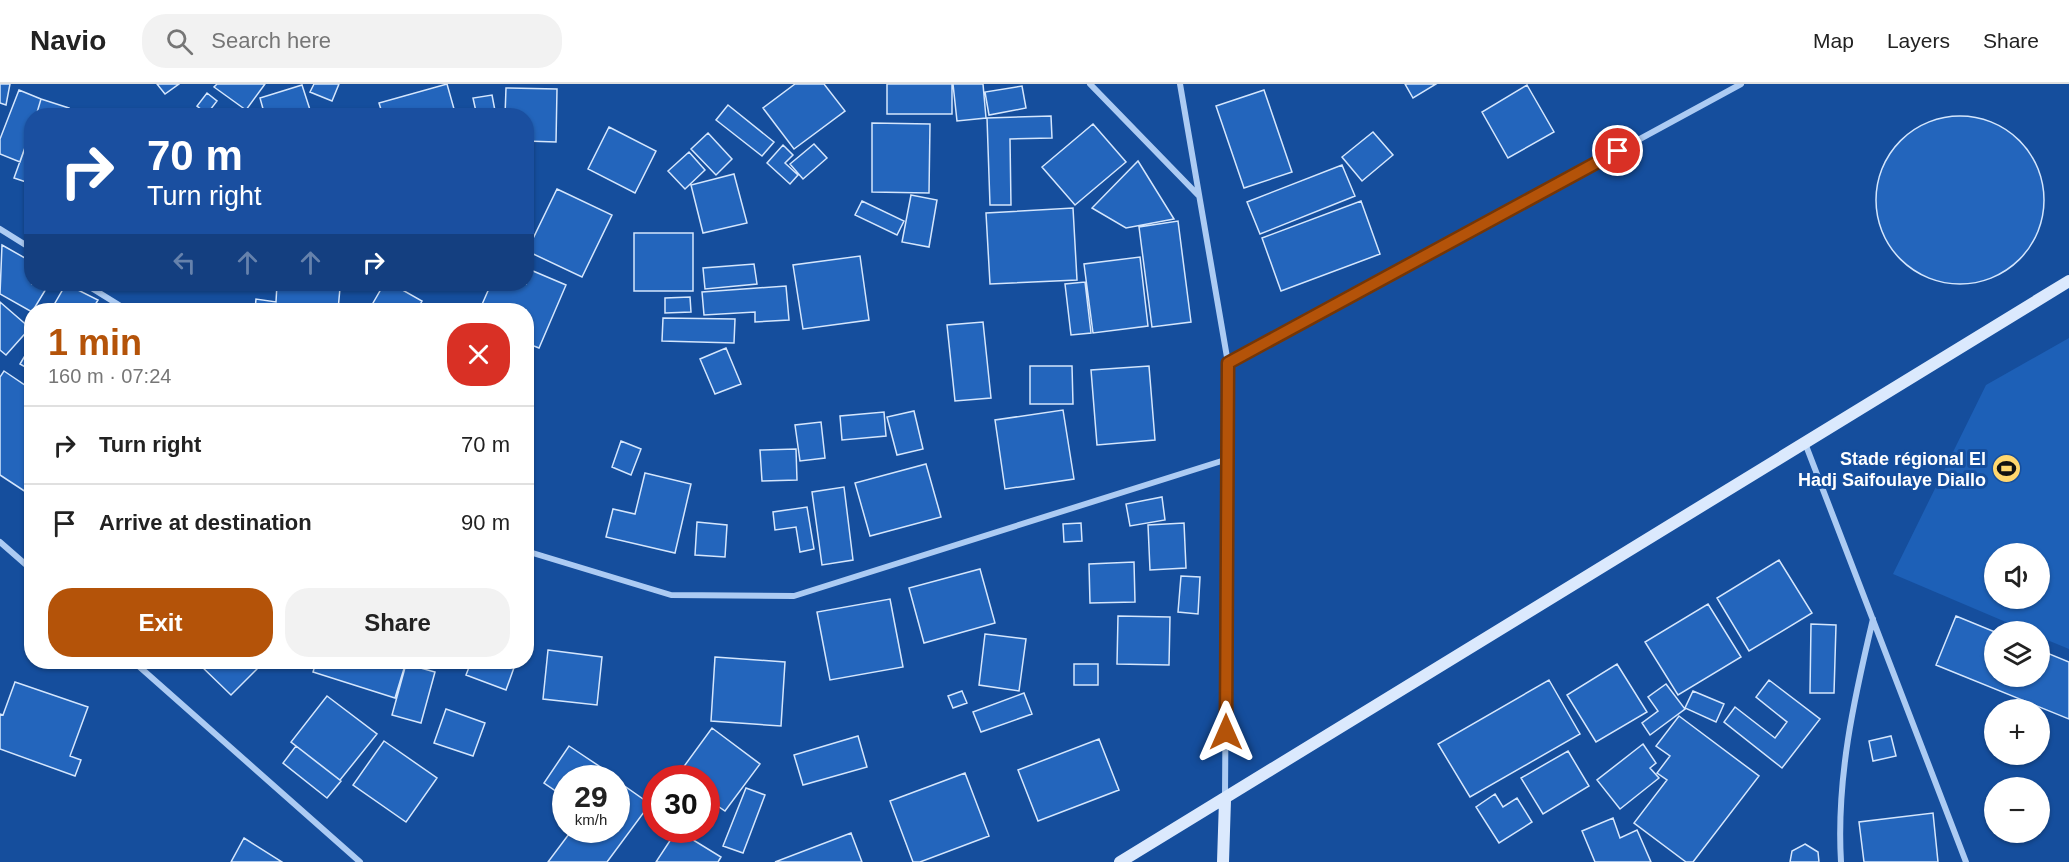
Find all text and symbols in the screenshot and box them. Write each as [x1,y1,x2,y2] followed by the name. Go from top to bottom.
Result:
[142,14,562,68] search box
[30,25,106,56] text: Navio
[163,25,196,58] icon: search
[211,28,331,53] text: Search here
[1813,29,1854,52] text: Map
[1887,29,1950,52] text: Layers
[1983,29,2039,52] text: Share
[1592,125,1643,176] pin
[48,132,126,210] icon: right
[147,132,243,179] text: 70 m
[1601,134,1634,167] icon: arrive
[147,181,262,211] text: Turn right
[168,246,201,279] icon: left
[231,246,264,279] icon: ahead
[294,246,327,279] icon: ahead
[357,246,390,279] icon: right
[48,322,142,363] text: 1 min
[447,323,510,386] button: close
[48,365,171,387] text: 160 m · 07:24
[48,429,81,462] icon: right
[99,432,201,457] text: Turn right
[461,432,510,457] text: 70 m
[1798,449,1986,490] place label: Stade régional El Hadj Saifoulaye Diallo
[1991,453,2023,485] sports icon: Stade régional El Hadj Saifoulaye Diallo
[48,507,81,540] icon: arrive
[99,510,312,535] text: Arrive at destination
[461,510,510,535] text: 90 m
[1984,543,2050,843] map controls
[1984,543,2050,609] button: sound
[48,588,273,657] button: Exit
[285,588,510,657] button: Share
[1984,621,2050,687] button: layers
[1984,699,2050,765] button: +
[1194,700,1258,764] position arrow
[642,765,720,843] speed limit sign: 30
[1984,777,2050,843] button: −
[574,780,608,813] text: 29
[575,811,607,828] text: km/h

